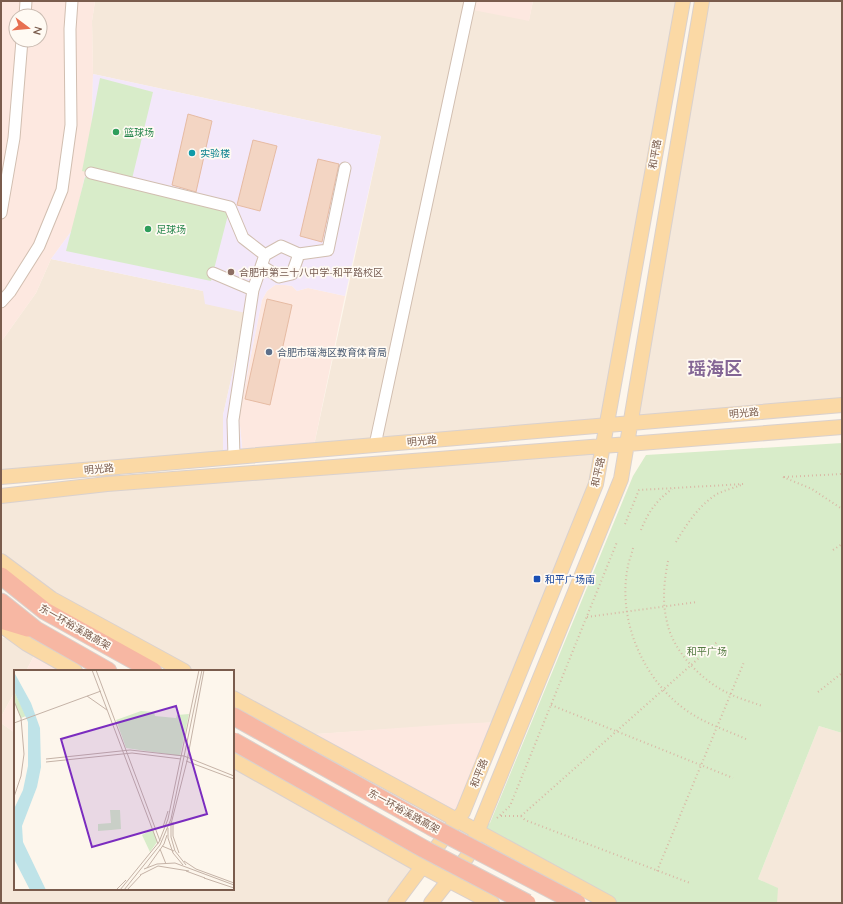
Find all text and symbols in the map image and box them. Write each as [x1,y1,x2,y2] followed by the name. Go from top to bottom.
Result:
[8,8,48,48] north arrow
[30,25,45,37] text: N
[124,126,154,139] place label: 篮球场
[111,127,121,137] marker: 篮球场
[646,138,664,170] street label: 和平路
[200,147,230,160] place label: 实验楼
[187,148,197,158] marker: 实验楼
[156,223,186,236] place label: 足球场
[143,224,153,234] marker: 足球场
[239,266,383,279] place label: 合肥市第三十八中学-和平路校区
[226,267,236,277] marker: 合肥市第三十八中学-和平路校区
[277,346,387,359] place label: 合肥市瑶海区教育体育局
[264,347,274,357] marker: 合肥市瑶海区教育体育局
[688,357,742,380] district label: 瑶海区
[728,405,760,421] street label: 明光路
[406,433,438,449] street label: 明光路
[588,456,608,488] street label: 和平路
[83,461,115,477] street label: 明光路
[545,573,595,586] place label: 和平广场南
[532,574,542,584] marker: 和平广场南
[37,601,113,653] street label: 东一环裕溪路高架
[687,645,727,658] park label: 和平广场
[14,670,234,890] inset map
[467,757,491,789] street label: 和平路
[366,786,442,836] street label: 东一环裕溪路高架

